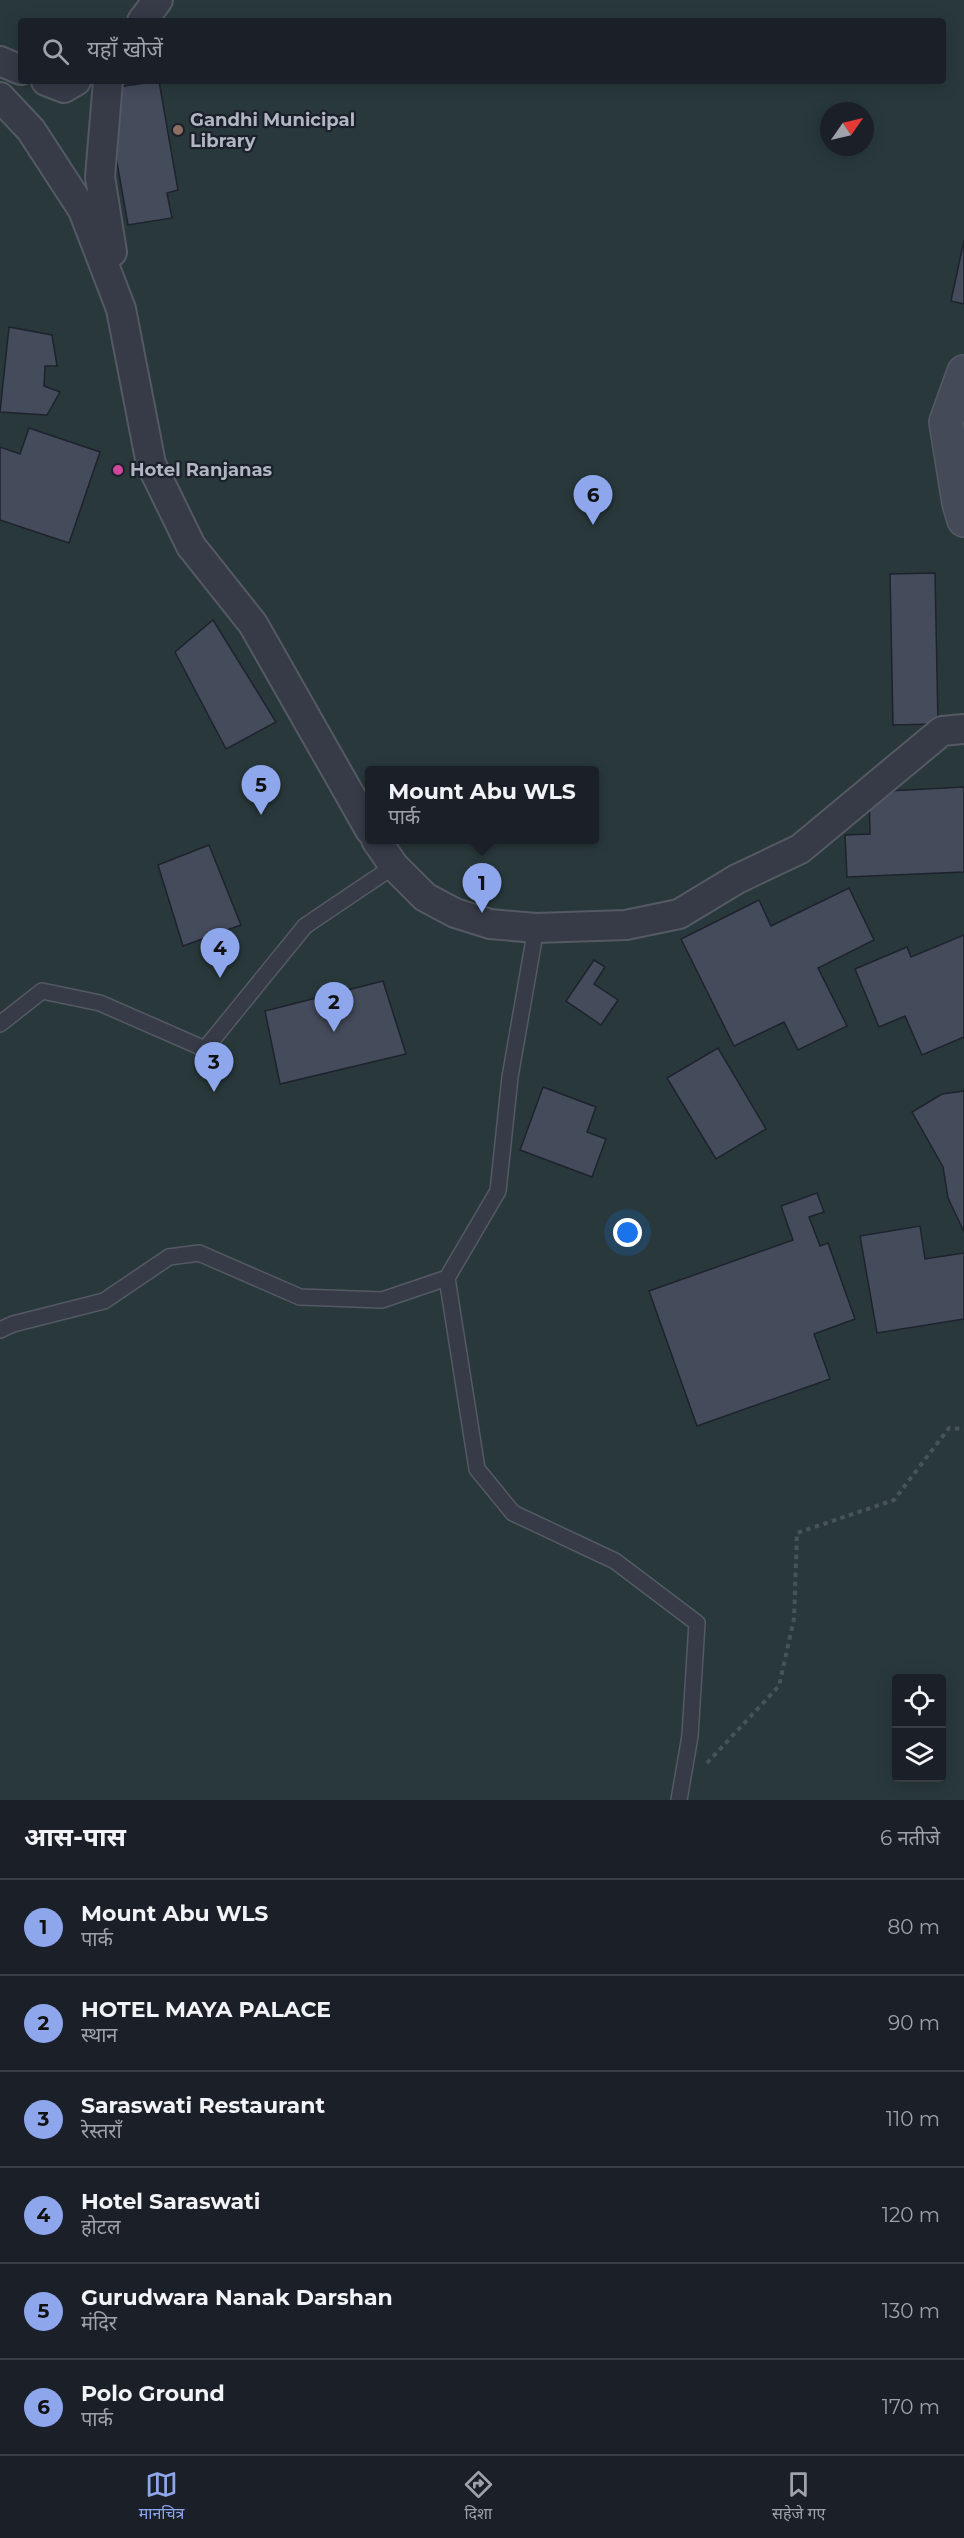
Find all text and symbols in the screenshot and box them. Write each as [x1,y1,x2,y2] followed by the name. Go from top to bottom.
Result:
[18,18,946,84] search box
[39,35,72,68] icon: search
[87,36,163,63] text: यहाँ खोजें
[820,102,874,156] north arrow
[190,109,355,152] place label: Gandhi Municipal Library
[171,123,185,137] marker: Gandhi Municipal Library
[130,459,273,481] place label: Hotel Ranjanas
[111,463,125,477] marker: Hotel Ranjanas
[574,476,612,525] pin: 6
[242,766,280,815] pin: 5
[365,766,599,844] popup
[388,778,576,805] text: Mount Abu WLS
[388,805,420,829] text: पार्क
[462,864,502,913] pin: 1
[200,928,240,978] pin: 4
[314,982,354,1032] pin: 2
[194,1042,234,1092] pin: 3
[613,1218,642,1247] your location
[892,1674,946,1782] map controls
[892,1674,946,1728] button: locate
[892,1728,946,1782] button: layers
[24,1821,126,1853] text: आस-पास
[880,1826,940,1850] text: 6 नतीजे
[81,1900,268,1927] text: Mount Abu WLS
[40,1915,47,1939] text: 1
[888,1915,940,1939] text: 80 m
[81,1927,113,1951] text: पार्क
[81,1996,331,2023] text: HOTEL MAYA PALACE
[38,2011,49,2035] text: 2
[888,2011,940,2035] text: 90 m
[81,2023,117,2047] text: स्थान
[81,2092,325,2119] text: Saraswati Restaurant
[38,2107,49,2131] text: 3
[886,2107,940,2131] text: 110 m
[81,2119,122,2143] text: रेस्तराँ
[81,2188,260,2215] text: Hotel Saraswati
[37,2203,50,2227] text: 4
[882,2203,940,2227] text: 120 m
[81,2215,120,2239] text: होटल
[81,2284,393,2311] text: Gurudwara Nanak Darshan
[38,2299,49,2323] text: 5
[882,2299,940,2323] text: 130 m
[81,2311,117,2335] text: मंदिर
[81,2380,225,2407] text: Polo Ground
[37,2395,50,2419] text: 6
[882,2395,940,2419] text: 170 m
[81,2407,113,2431] text: पार्क
[139,2468,184,2526] tab: मानचित्र
[462,2468,495,2526] tab: दिशा
[772,2468,825,2526] tab: सहेजे गए

